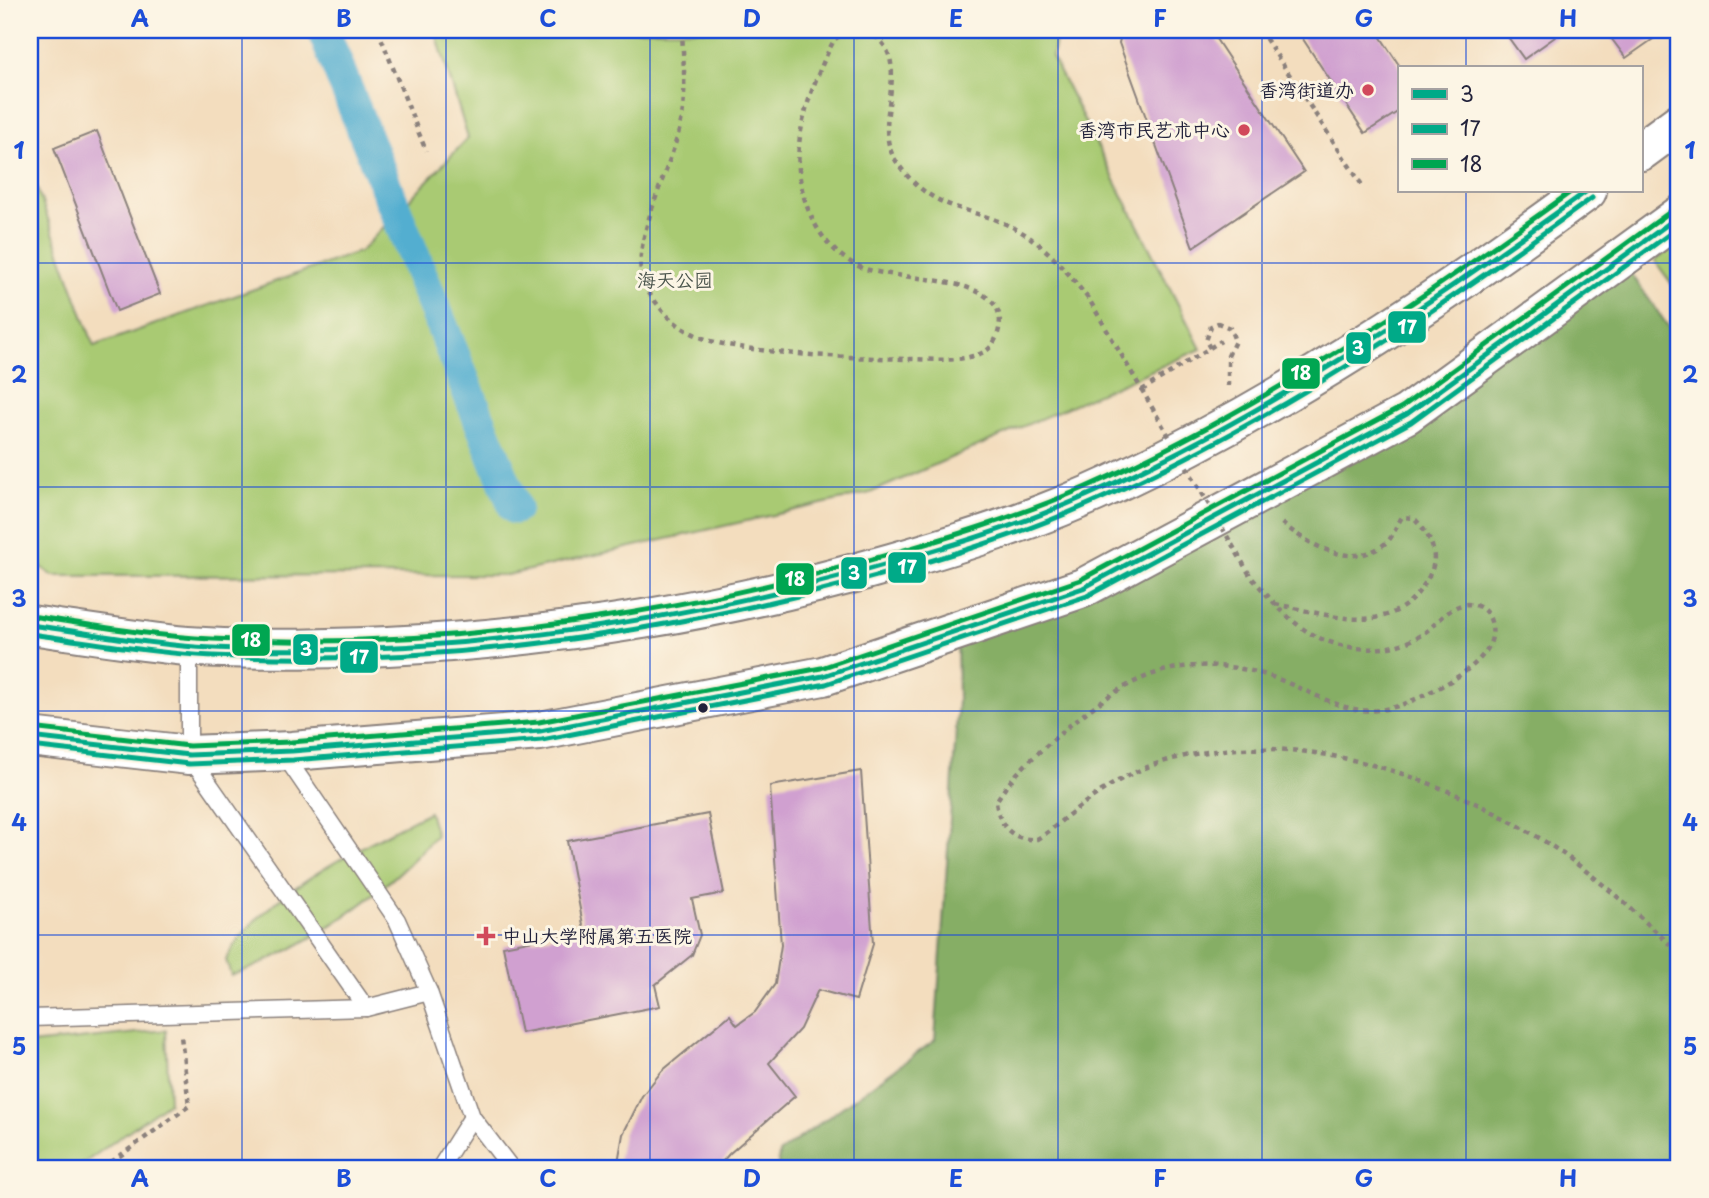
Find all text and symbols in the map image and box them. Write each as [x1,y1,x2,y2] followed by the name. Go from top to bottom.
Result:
[131,0,149,35] text: A
[336,0,352,35] text: B
[539,0,557,35] text: C
[743,0,761,35] text: D
[949,0,963,35] text: E
[1153,0,1167,35] text: F
[1355,0,1373,35] text: G
[1559,0,1577,35] text: H
[1398,66,1642,192] legend
[1259,75,1354,103] place label: 香湾街道办
[1460,77,1474,109] text: 3
[1360,82,1376,98] marker: 香湾街道办
[1460,111,1481,143] text: 17
[1078,115,1230,143] place label: 香湾市民艺术中心
[1236,122,1252,138] marker: 香湾市民艺术中心
[14,132,25,167] text: 1
[1685,132,1696,167] text: 1
[1460,147,1483,179] text: 18
[637,265,713,293] park label: 海天公园
[1387,310,1427,344] line badge: 17
[1397,312,1417,340] text: 17
[1345,331,1372,365] line badge: 3
[1352,333,1364,361] text: 3
[11,356,27,391] text: 2
[1682,356,1698,391] text: 2
[1281,357,1321,390] line badge: 18
[1291,358,1312,386] text: 18
[887,551,927,584] line badge: 17
[897,552,917,580] text: 17
[840,556,868,590] line badge: 3
[848,558,860,586] text: 3
[775,562,815,596] line badge: 18
[785,564,806,592] text: 18
[11,580,27,615] text: 3
[1682,580,1698,615] text: 3
[231,623,271,657] line badge: 18
[241,625,262,653] text: 18
[292,633,319,666] line badge: 3
[300,634,312,662] text: 3
[339,640,379,674] line badge: 17
[349,642,369,670] text: 17
[696,701,710,715] unlabelled marker
[11,804,27,839] text: 4
[1682,804,1698,839] text: 4
[502,921,692,949] place label: 中山大学附属第五医院
[476,926,496,946] marker: 中山大学附属第五医院
[12,1028,26,1063] text: 5
[1683,1028,1697,1063] text: 5
[131,1160,149,1195] text: A
[336,1160,352,1195] text: B
[539,1160,557,1195] text: C
[743,1160,761,1195] text: D
[949,1160,963,1195] text: E
[1153,1160,1167,1195] text: F
[1355,1160,1373,1195] text: G
[1559,1160,1577,1195] text: H

